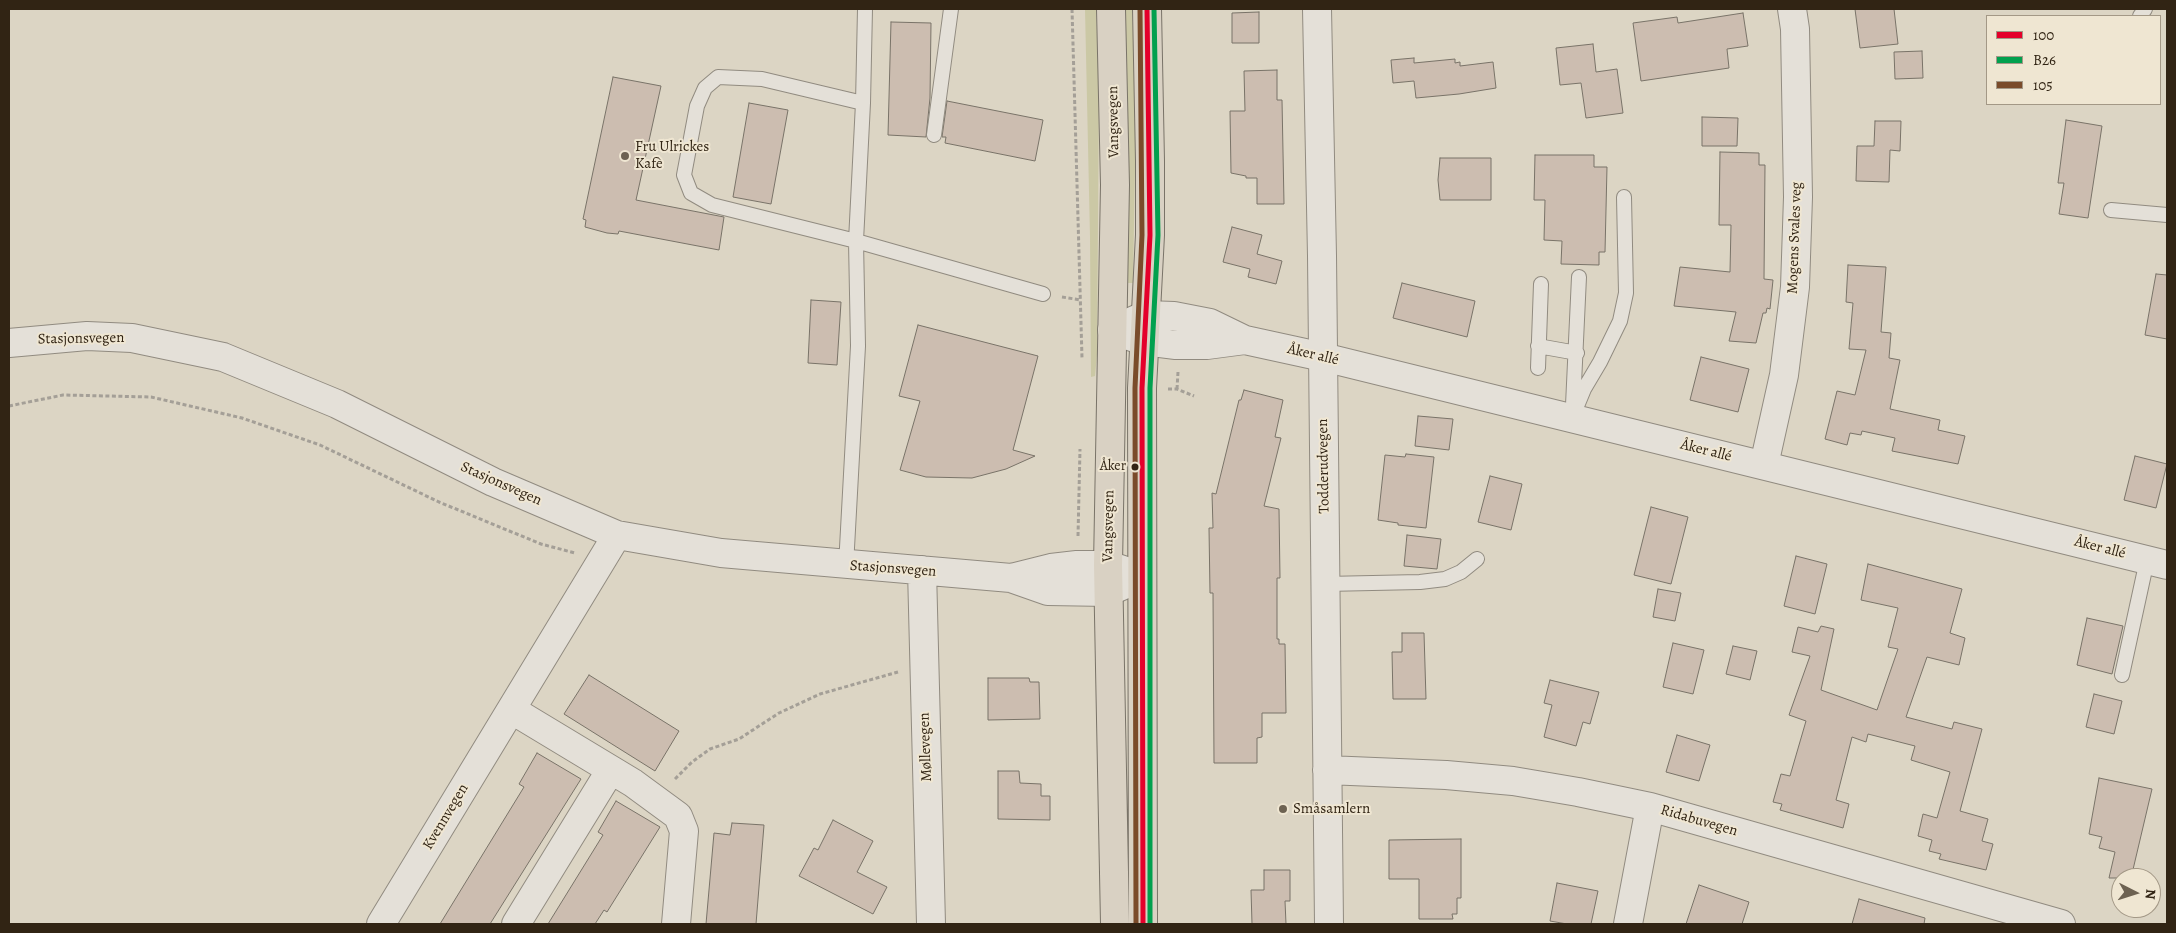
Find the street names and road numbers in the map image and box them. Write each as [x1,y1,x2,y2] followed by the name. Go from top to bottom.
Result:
[1104,86,1124,158] street label: Vangsvegen
[1784,182,1806,294] street label: Mogens Svales veg
[37,329,125,349] street label: Stasjonsvegen
[1286,340,1340,370] street label: Åker allé
[1314,418,1334,514] street label: Todderudvegen
[1679,436,1733,466] street label: Åker allé
[458,458,544,510] street label: Stasjonsvegen
[1099,490,1119,562] street label: Vangsvegen
[2073,533,2127,563] street label: Åker allé
[849,557,937,581] street label: Stasjonsvegen
[916,712,936,782] street label: Møllevegen
[419,781,473,853] street label: Kvennvegen
[1658,801,1740,841] street label: Ridabuvegen

